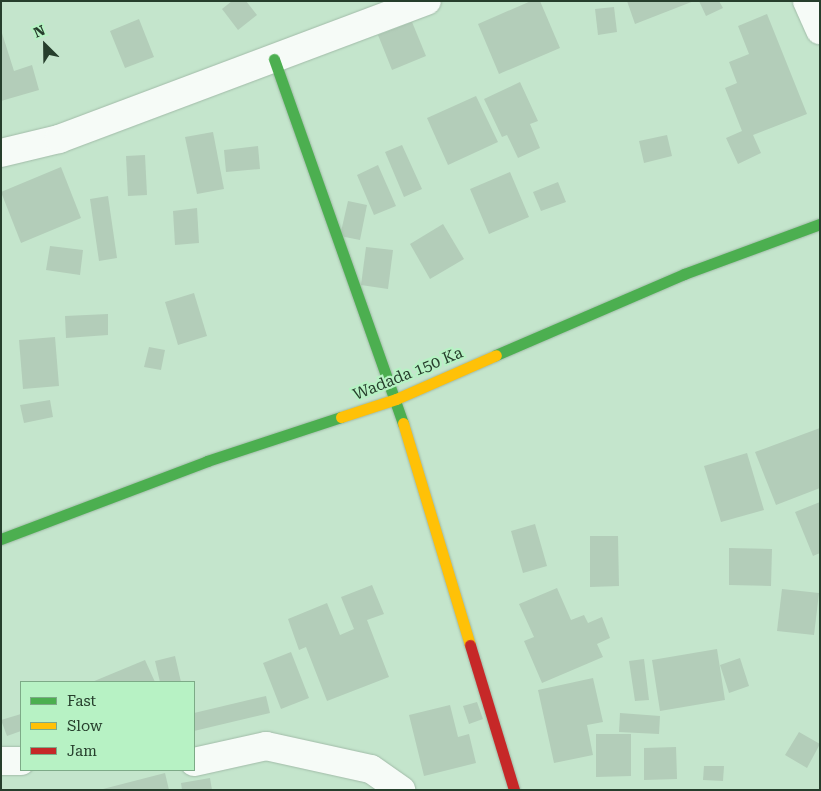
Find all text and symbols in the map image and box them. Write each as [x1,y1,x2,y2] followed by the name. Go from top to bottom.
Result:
[20,20,70,70] north arrow
[31,22,47,41] text: N
[350,343,466,405] street label: Wadada 150 Ka
[20,681,195,771] legend
[67,692,96,710] text: Fast
[67,717,102,735] text: Slow
[67,742,97,760] text: Jam

